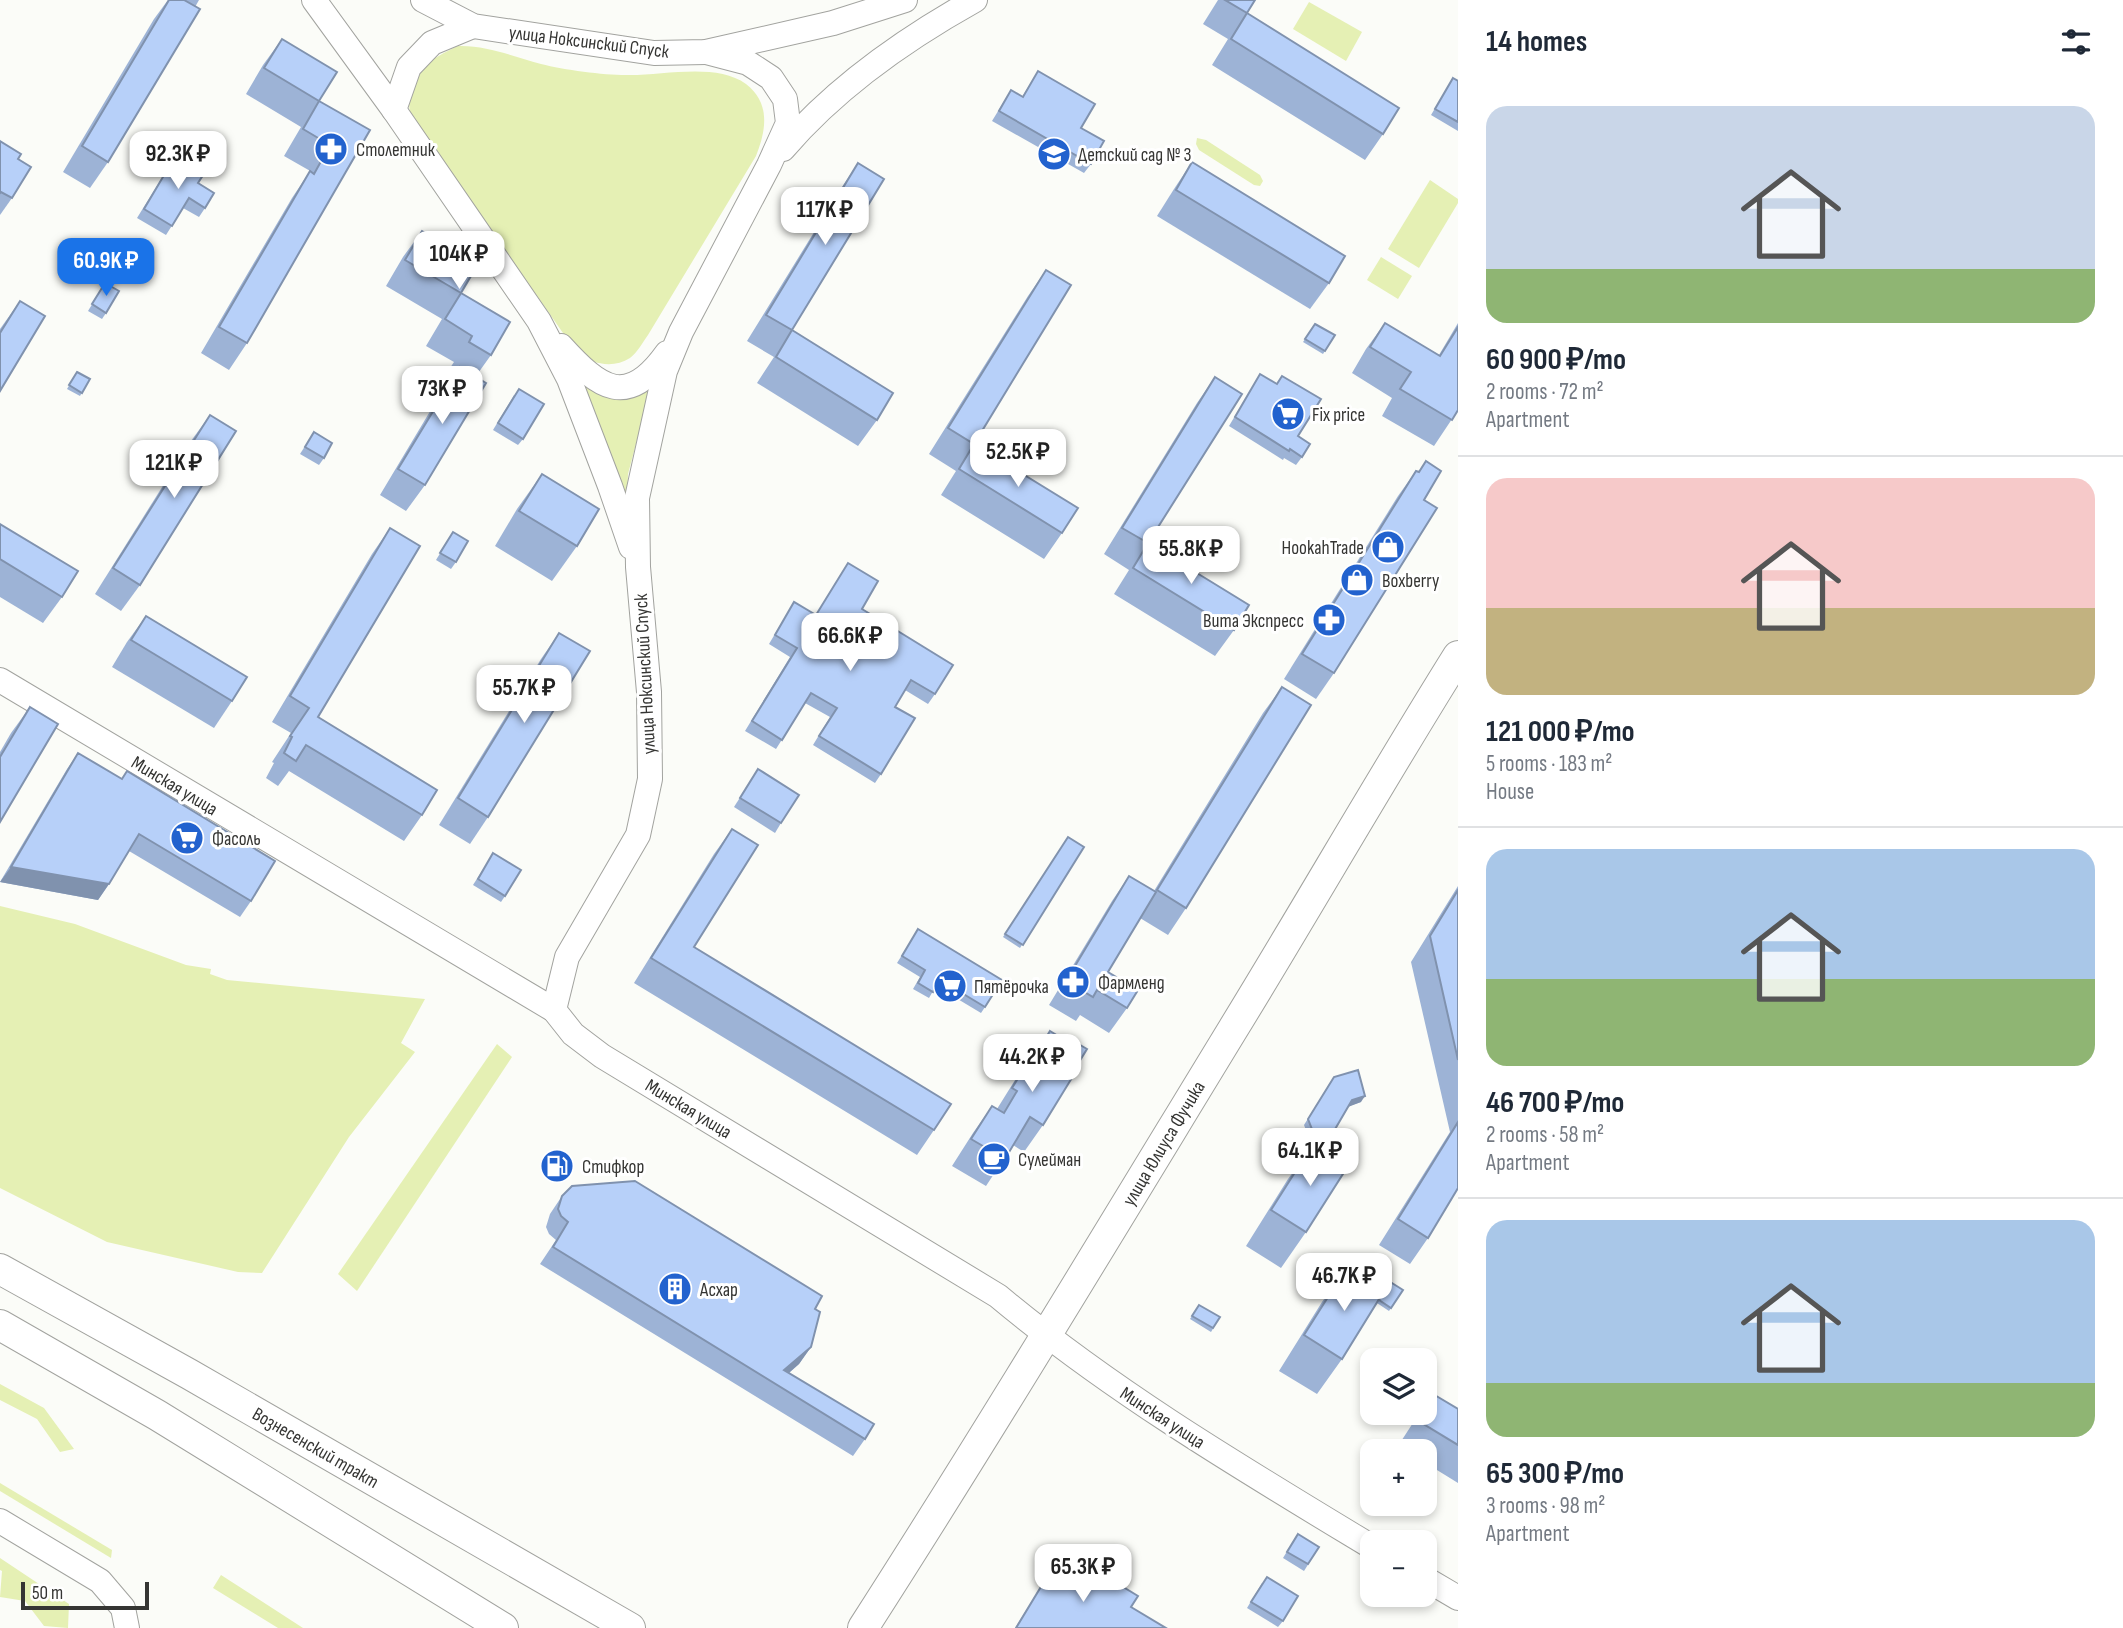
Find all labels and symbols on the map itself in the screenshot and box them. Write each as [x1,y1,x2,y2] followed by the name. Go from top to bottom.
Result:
[508,21,671,64] street label: улица Ноксинский Спуск
[312,130,350,168] pharmacy icon: Столетник
[113,132,243,191] pin: 92.3K ₽
[1035,135,1073,173] school or university icon: Детский сад № 3
[356,139,436,162] place label: Столетник
[1078,144,1192,167] place label: Детский сад № 3
[768,188,882,247] pin: 117K ₽
[402,232,516,291] pin: 104K ₽
[41,238,171,298] pin: 60.9K ₽
[393,366,491,426] pin: 73K ₽
[1269,395,1307,433] supermarket icon: Fix price
[1312,404,1365,427] place label: Fix price
[953,430,1083,489] pin: 52.5K ₽
[117,440,231,500] pin: 121K ₽
[1126,526,1256,586] pin: 55.8K ₽
[1369,528,1407,566] shop icon: HookahTrade
[1282,537,1364,560] place label: HookahTrade
[1338,561,1376,599] shop icon: Boxberry
[1382,570,1440,593] place label: Boxberry
[630,592,661,755] street label: улица Ноксинский Спуск
[1310,601,1348,639] pharmacy icon: Вита Экспресс
[1203,610,1304,633] place label: Вита Экспресс
[785,614,915,673] pin: 66.6K ₽
[459,666,589,725] pin: 55.7K ₽
[127,752,222,821] street label: Минская улица
[168,819,206,857] supermarket icon: Фасоль
[212,828,261,851] place label: Фасоль
[1054,963,1092,1001] pharmacy icon: Фармленд
[931,967,969,1005] supermarket icon: Пятёрочка
[1098,972,1165,995] place label: Фармленд
[974,976,1049,999] place label: Пятёрочка
[967,1034,1097,1094] pin: 44.2K ₽
[641,1075,736,1144] street label: Минская улица
[1118,1077,1211,1210] street label: улица Юлиуса Фучика
[1245,1128,1375,1188] pin: 64.1K ₽
[975,1140,1013,1178] cafe icon: Сулейман
[538,1147,576,1185] fuel station icon: Стифкор
[1018,1149,1081,1172] place label: Сулейман
[582,1156,644,1179] place label: Стифкор
[1279,1254,1409,1313] pin: 46.7K ₽
[656,1270,694,1308] building icon: Асхар
[699,1279,738,1302] place label: Асхар
[1115,1382,1209,1454] street label: Минская улица
[248,1403,383,1494] street label: Вознесенский тракт
[1018,1544,1148,1604] pin: 65.3K ₽
[21,1579,149,1611] scale bar

